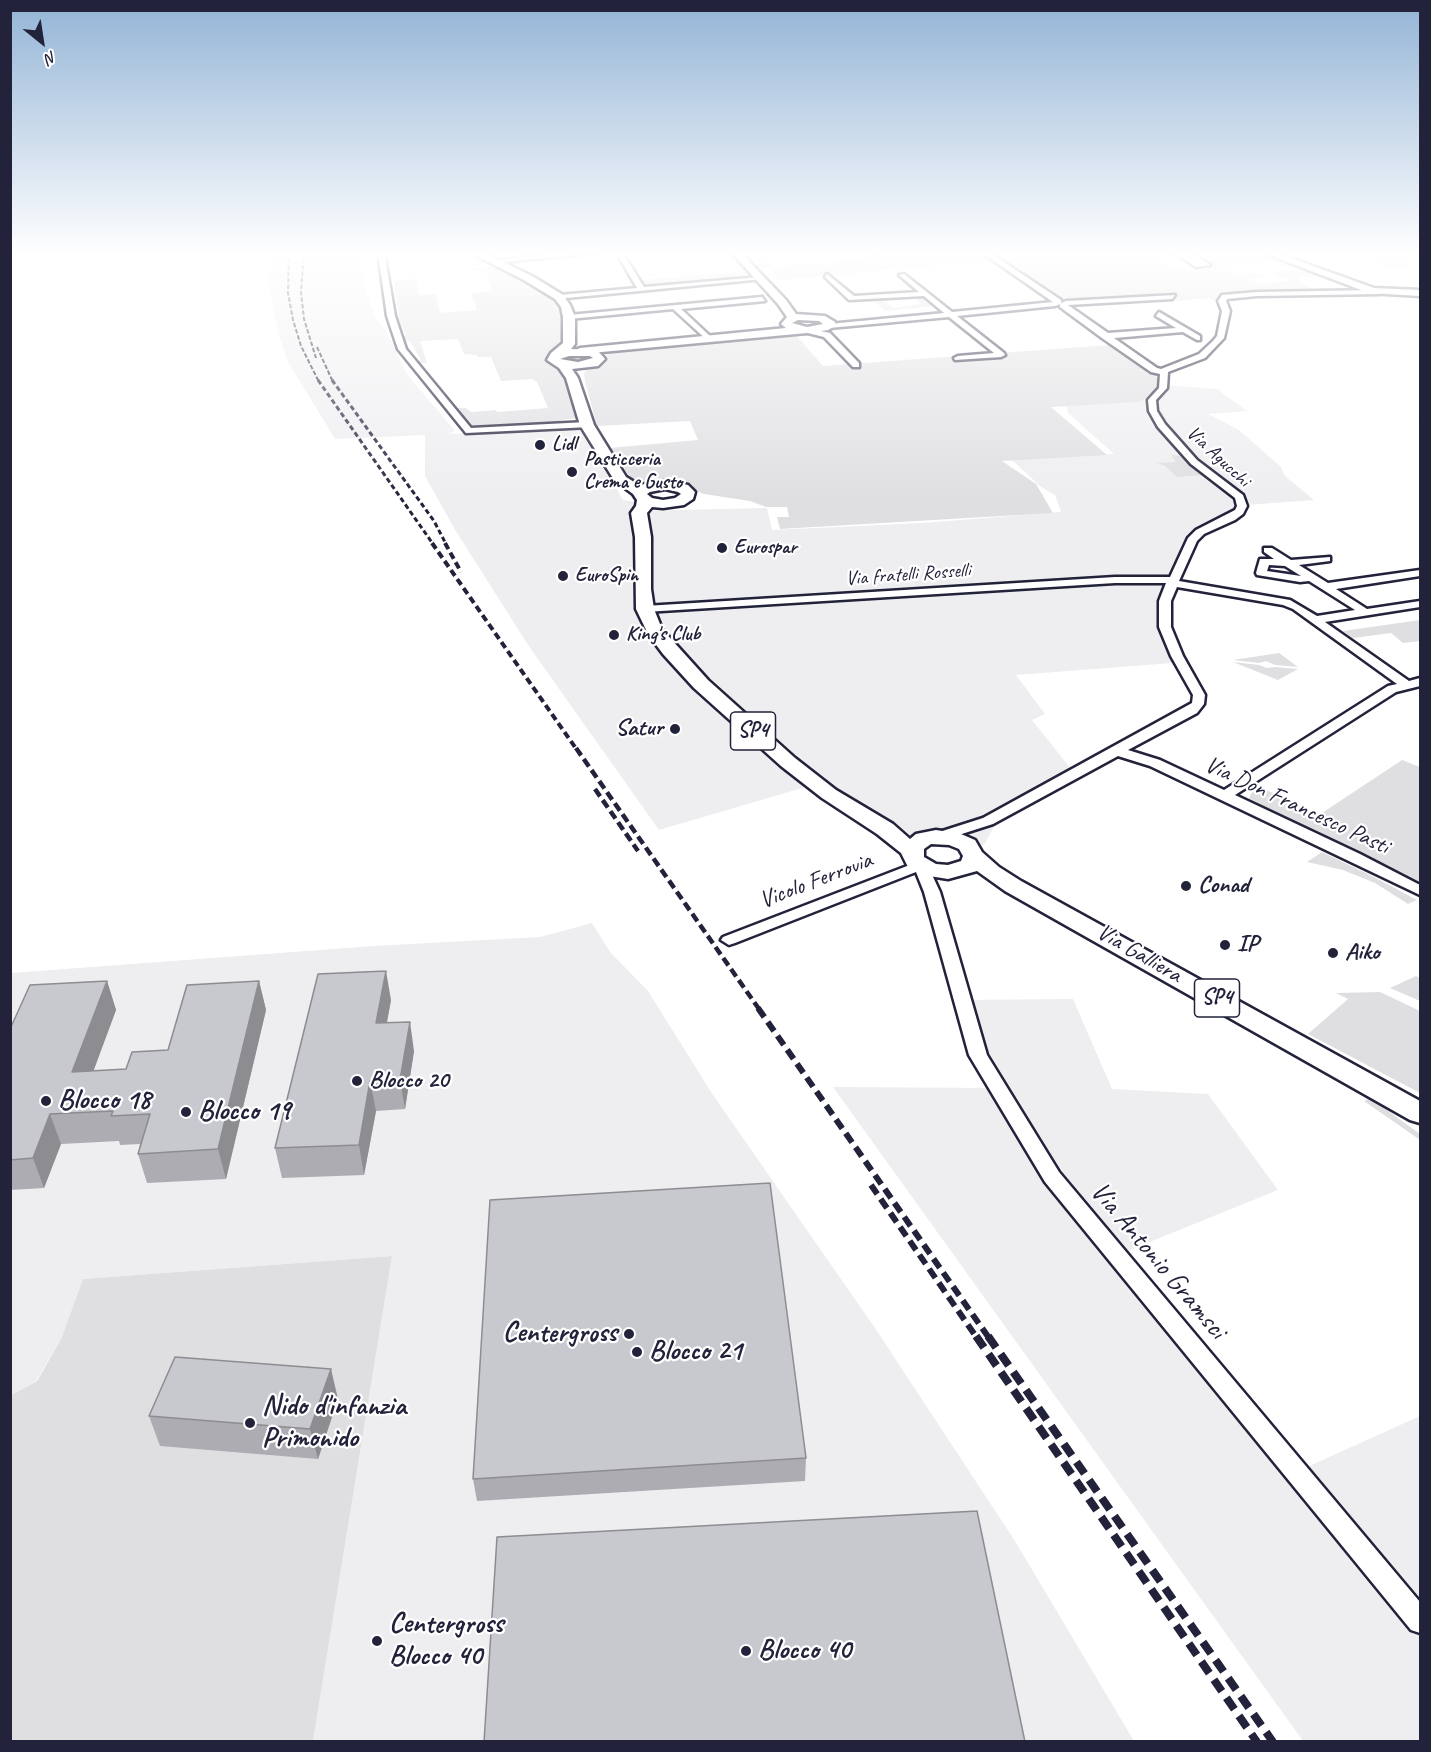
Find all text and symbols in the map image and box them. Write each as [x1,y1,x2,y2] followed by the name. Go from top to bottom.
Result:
[12,12,72,72] north arrow
[42,46,60,69] text: N
[1181,421,1255,493] street label: Via Agucchi
[552,433,576,457] place label: Lidl
[533,438,547,452] marker: Lidl
[584,448,682,495] place label: Pasticceria Crema e Gusto
[565,465,579,479] marker: Pasticceria Crema e Gusto
[734,536,797,560] place label: Eurospar
[715,541,729,555] marker: Eurospar
[845,559,971,591] street label: Via fratelli Rosselli
[575,564,638,588] place label: EuroSpin
[556,569,570,583] marker: EuroSpin
[626,623,700,647] place label: King's Club
[607,628,621,642] marker: King's Club
[730,712,776,750] road number: SP4
[615,715,663,743] place label: Satur
[668,722,682,736] marker: Satur
[1200,751,1394,861] street label: Via Don Francesco Pasti
[755,846,877,916] street label: Vicolo Ferrovia
[1198,872,1249,900] place label: Conad
[1179,879,1193,893] marker: Conad
[1091,918,1187,990] street label: Via Galliera
[1237,931,1258,959] place label: IP
[1218,938,1232,952] marker: IP
[1345,939,1380,967] place label: Aiko
[1326,946,1340,960] marker: Aiko
[1194,979,1240,1017] road number: SP4
[369,1067,449,1095] place label: Blocco 20
[350,1074,364,1088] marker: Blocco 20
[58,1084,151,1118] place label: Blocco 18
[39,1094,53,1108] marker: Blocco 18
[198,1095,291,1129] place label: Blocco 19
[179,1105,193,1119] marker: Blocco 19
[1083,1176,1233,1346] street label: Via Antonio Gramsci
[503,1317,617,1351] place label: Centergross
[622,1327,636,1341] marker: Centergross
[649,1335,742,1369] place label: Blocco 21
[630,1345,644,1359] marker: Blocco 21
[262,1390,406,1456] place label: Nido d'infanzia Primonido
[243,1416,257,1430] marker: Nido d'infanzia Primonido
[389,1608,503,1674] place label: Centergross Blocco 40
[370,1634,384,1648] marker: Centergross Blocco 40
[758,1634,851,1668] place label: Blocco 40
[739,1644,753,1658] marker: Blocco 40

